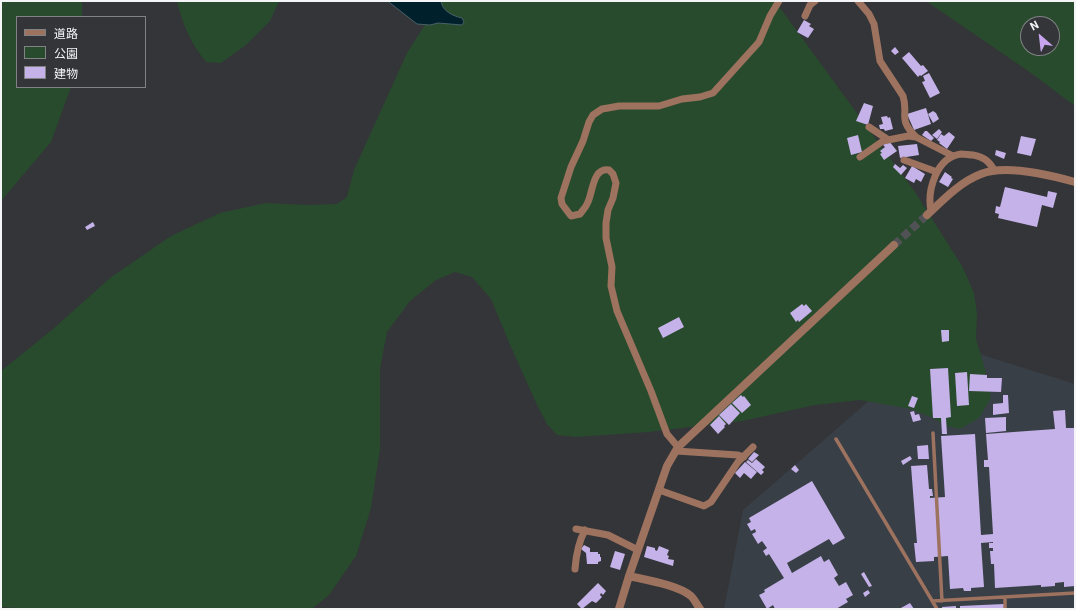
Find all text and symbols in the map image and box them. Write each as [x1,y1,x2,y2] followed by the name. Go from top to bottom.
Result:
[16,16,146,88] legend
[1020,16,1060,56] north arrow
[1028,18,1041,33] text: N
[54,27,78,41] text: 道路
[54,47,78,61] text: 公園
[54,67,78,81] text: 建物

